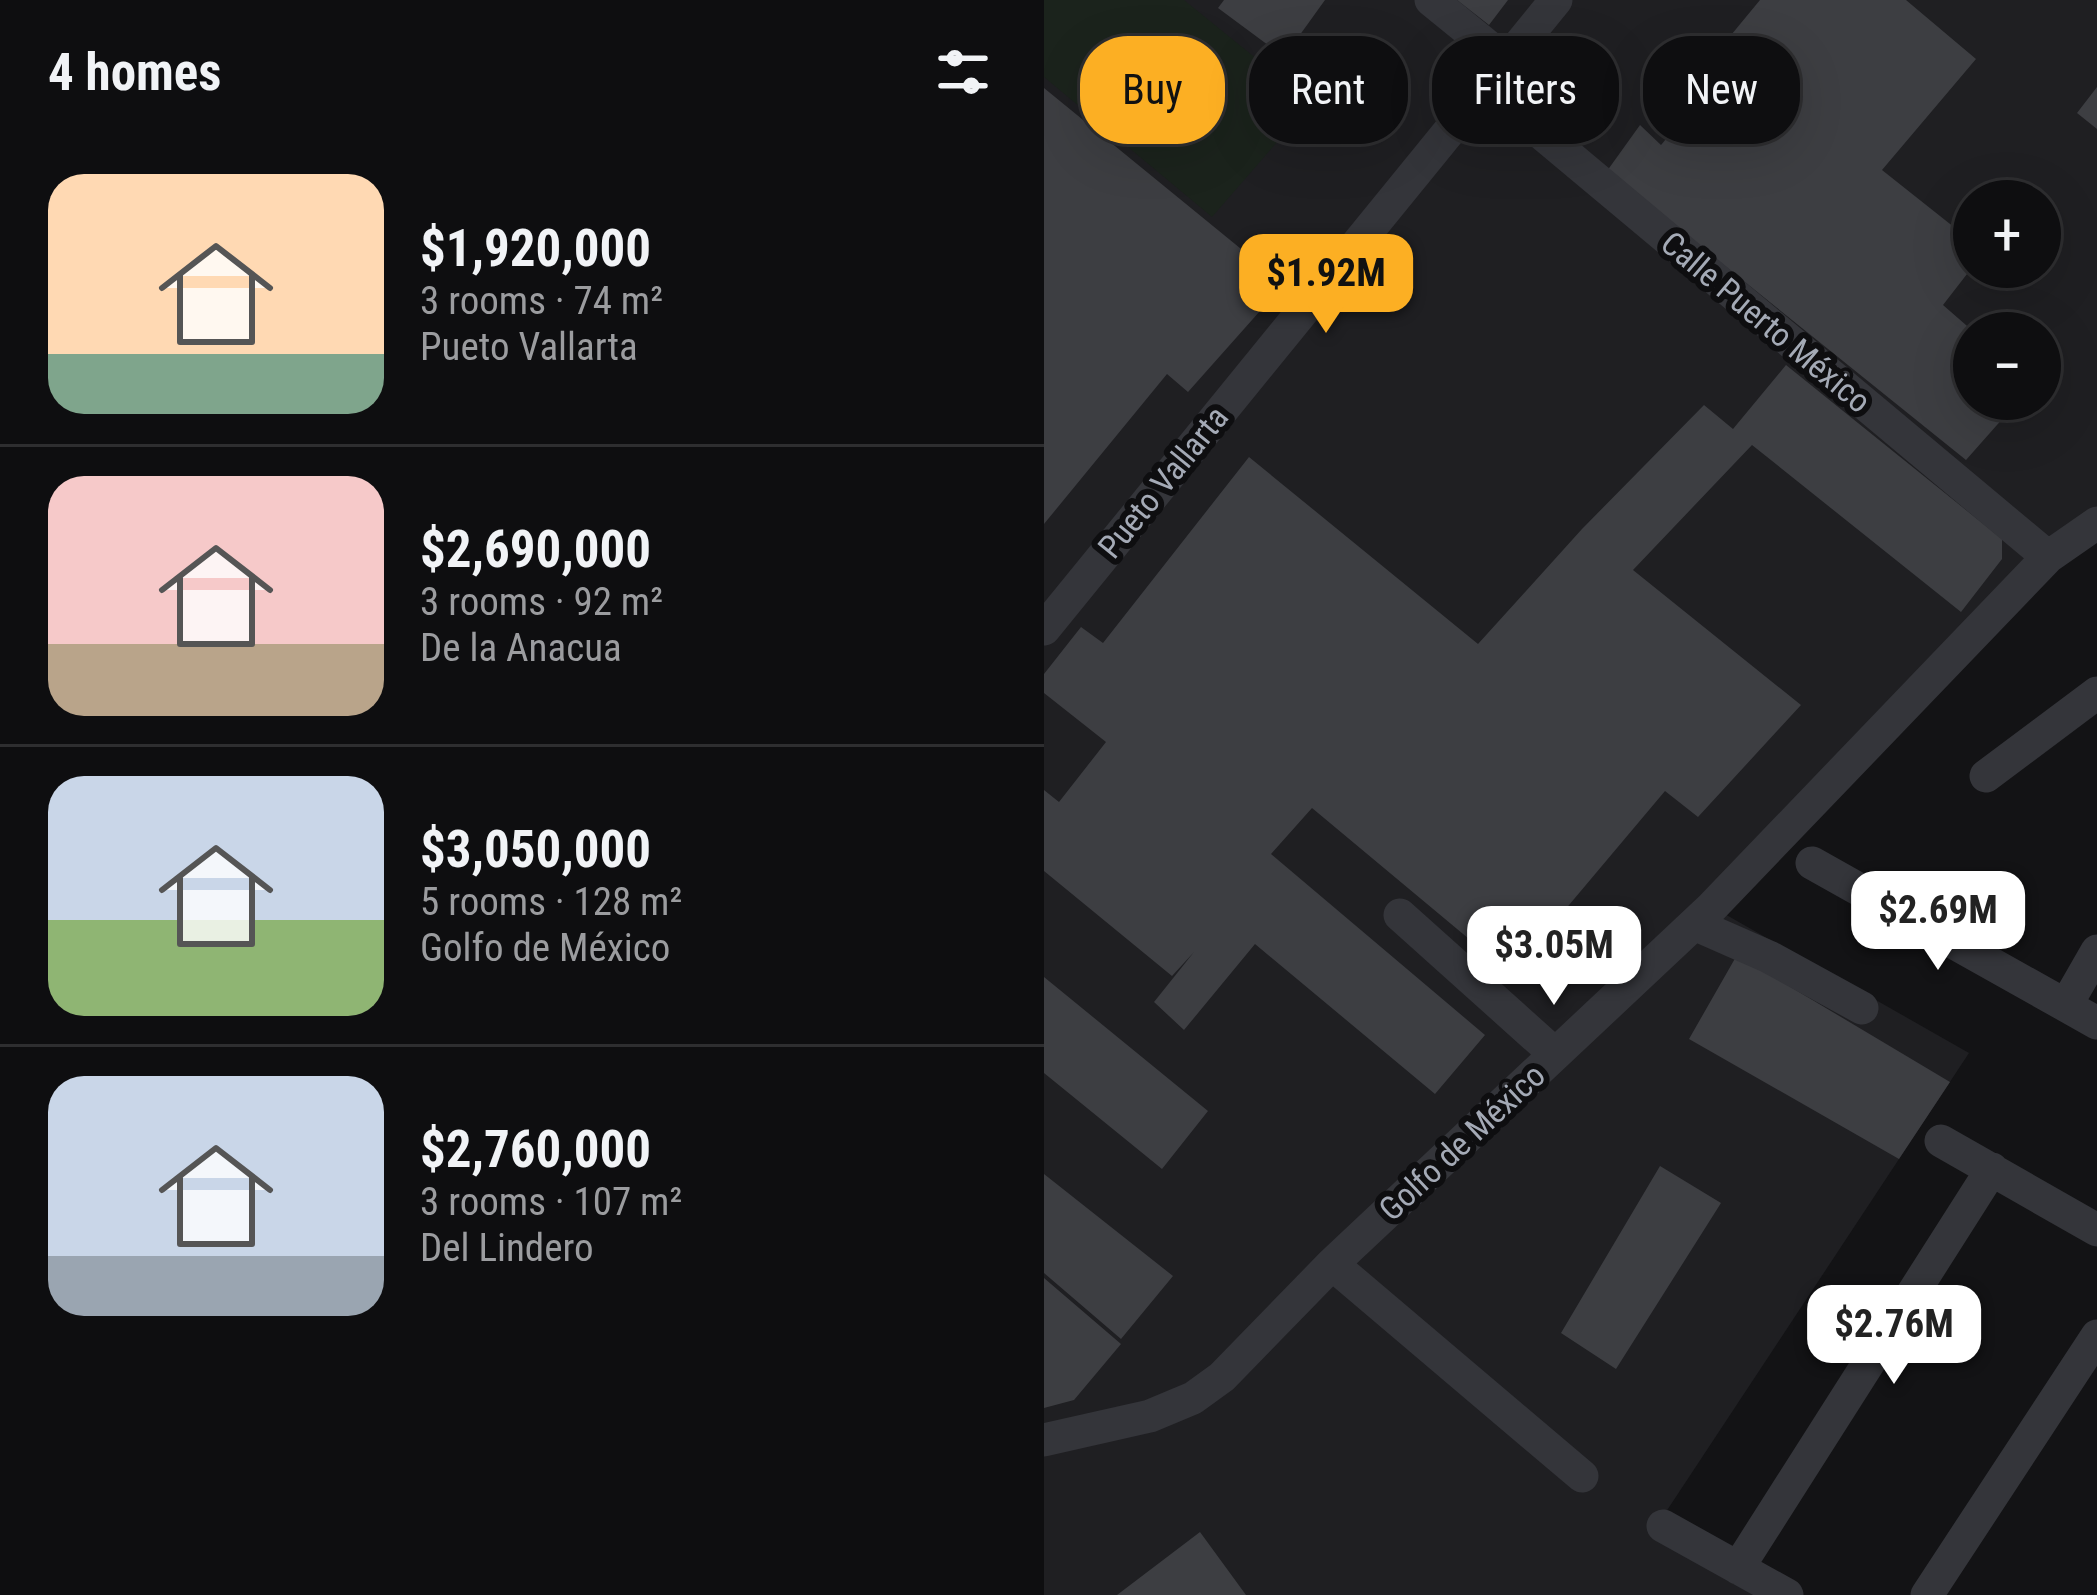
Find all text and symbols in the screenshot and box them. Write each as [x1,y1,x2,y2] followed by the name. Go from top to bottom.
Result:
[1080,36,1225,144] chip: Buy
[1249,36,1408,144] chip: Rent
[1432,36,1619,144] chip: Filters
[1643,36,1800,144] chip: New
[930,39,996,105] icon: filters
[48,43,221,102] text: 4 homes
[1953,180,2061,420] map controls
[1953,180,2061,288] button: +
[420,219,651,278] text: $1,920,000
[144,222,288,366] icon: home
[1653,223,1879,421] street label: Calle Puerto México
[1228,234,1424,336] pin: $1.92M
[1266,250,1386,296] text: $1.92M
[420,278,663,324] text: 3 rooms · 74 m²
[1953,312,2061,420] button: −
[420,324,638,370] text: Pueto Vallarta
[1090,398,1236,566] street label: Pueto Vallarta
[420,520,651,579] text: $2,690,000
[144,524,288,668] icon: home
[420,579,663,625] text: 3 rooms · 92 m²
[420,625,622,671] text: De la Anacua
[420,820,651,879] text: $3,050,000
[144,824,288,968] icon: home
[1840,871,2036,973] pin: $2.69M
[420,879,682,925] text: 5 rooms · 128 m²
[1878,887,1998,933] text: $2.69M
[1456,906,1652,1008] pin: $3.05M
[1494,922,1614,968] text: $3.05M
[420,925,670,971] text: Golfo de México
[1371,1055,1553,1229] street label: Golfo de México
[420,1120,651,1179] text: $2,760,000
[144,1124,288,1268] icon: home
[420,1179,682,1225] text: 3 rooms · 107 m²
[420,1225,594,1271] text: Del Lindero
[1796,1285,1992,1387] pin: $2.76M
[1834,1301,1954,1347] text: $2.76M

